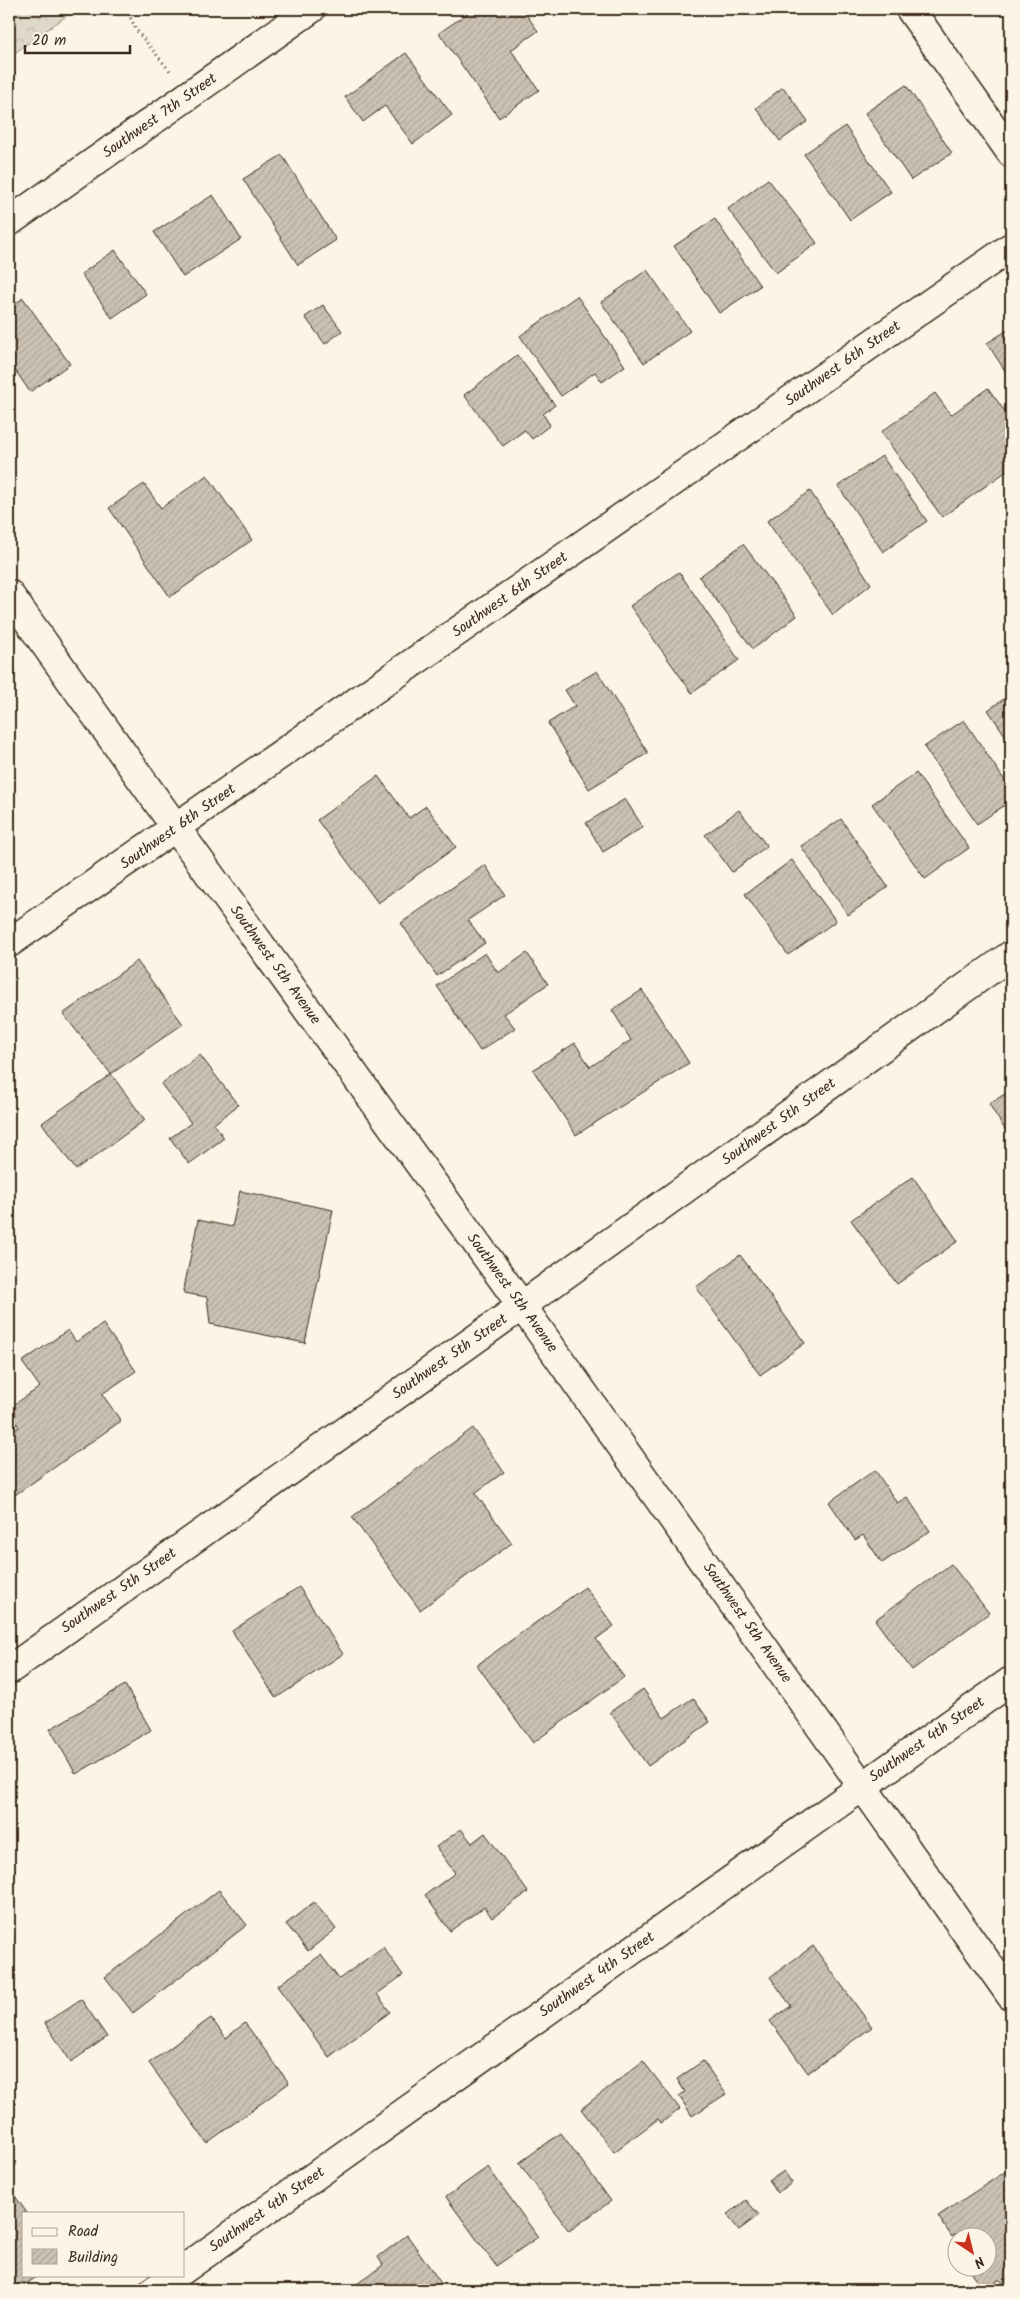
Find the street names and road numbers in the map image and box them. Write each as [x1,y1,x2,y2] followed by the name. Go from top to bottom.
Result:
[98,67,223,165] street label: Southwest 7th Street
[780,315,906,413] street label: Southwest 6th Street
[447,546,573,644] street label: Southwest 6th Street
[115,778,241,876] street label: Southwest 6th Street
[223,900,327,1030] street label: Southwest 5th Avenue
[717,1072,842,1172] street label: Southwest 5th Street
[460,1228,564,1358] street label: Southwest 5th Avenue
[387,1308,513,1406] street label: Southwest 5th Street
[56,1542,182,1640] street label: Southwest 5th Street
[696,1558,798,1689] street label: Southwest 5th Avenue
[864,1691,990,1789] street label: Southwest 4th Street
[534,1926,660,2024] street label: Southwest 4th Street
[204,2161,330,2259] street label: Southwest 4th Street

